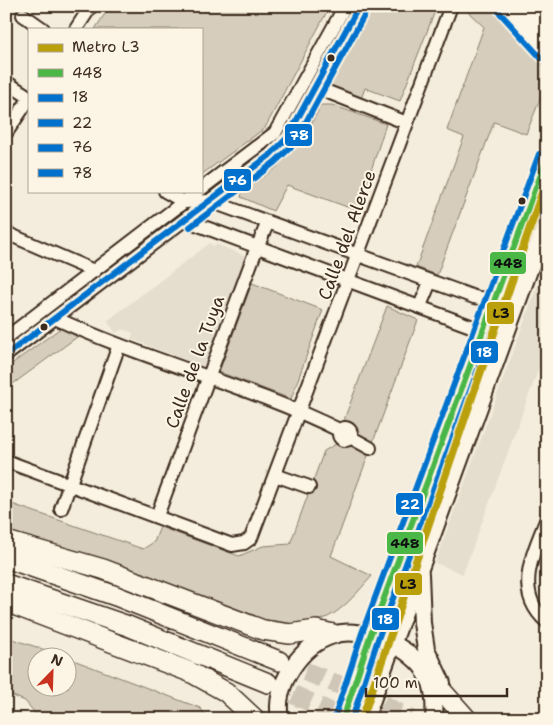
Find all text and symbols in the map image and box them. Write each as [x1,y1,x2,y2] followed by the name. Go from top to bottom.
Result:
[28,28,202,192] legend
[72,37,140,57] text: Metro L3
[326,53,336,63] unlabelled marker
[72,63,103,83] text: 448
[72,87,89,107] text: 18
[72,113,92,133] text: 22
[284,123,313,147] line badge: 78
[289,126,309,144] text: 78
[72,137,92,157] text: 76
[72,163,92,183] text: 78
[312,167,382,303] street label: Calle del Alerce
[223,168,252,192] line badge: 76
[227,171,247,189] text: 76
[517,196,527,206] unlabelled marker
[489,251,527,275] line badge: 448
[493,254,523,272] text: 448
[160,292,230,432] street label: Calle de la Tuya
[486,301,515,325] line badge: L3
[492,304,510,322] text: L3
[39,322,49,332] unlabelled marker
[470,340,499,364] line badge: 18
[476,343,492,361] text: 18
[395,492,424,516] line badge: 22
[400,495,420,513] text: 22
[386,531,424,555] line badge: 448
[390,534,420,552] text: 448
[394,572,423,596] line badge: L3
[399,575,417,593] text: L3
[371,607,400,631] line badge: 18
[377,610,393,628] text: 18
[28,648,78,698] north arrow
[48,650,66,670] text: N
[366,665,507,697] scale bar
[373,673,418,693] text: 100 m

